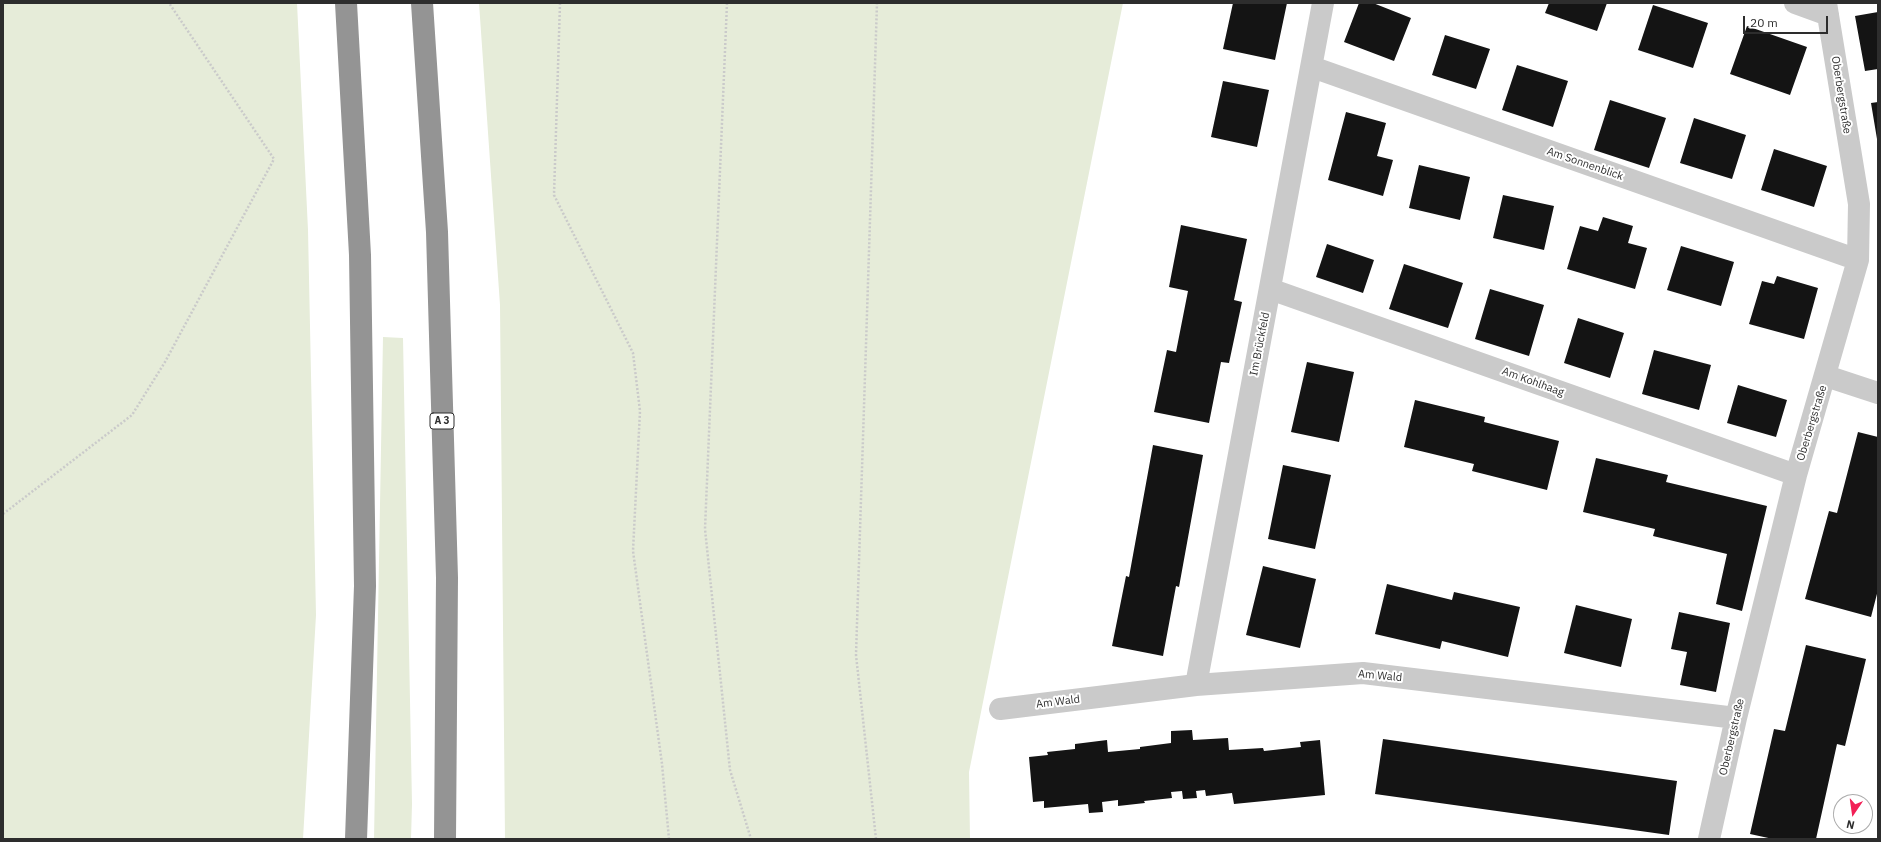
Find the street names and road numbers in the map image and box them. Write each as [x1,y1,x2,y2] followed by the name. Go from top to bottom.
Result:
[1828,55,1854,135] street label: Oberbergstraße
[1545,145,1625,183] street label: Am Sonnenblick
[1247,311,1273,377] street label: Im Brückfeld
[1500,365,1566,399] street label: Am Kohlhaag
[1794,384,1830,462] street label: Oberbergstraße
[430,413,454,429] road number: A 3
[1357,667,1403,685] street label: Am Wald
[1035,693,1081,711] street label: Am Wald
[1717,697,1747,777] street label: Oberbergstraße

